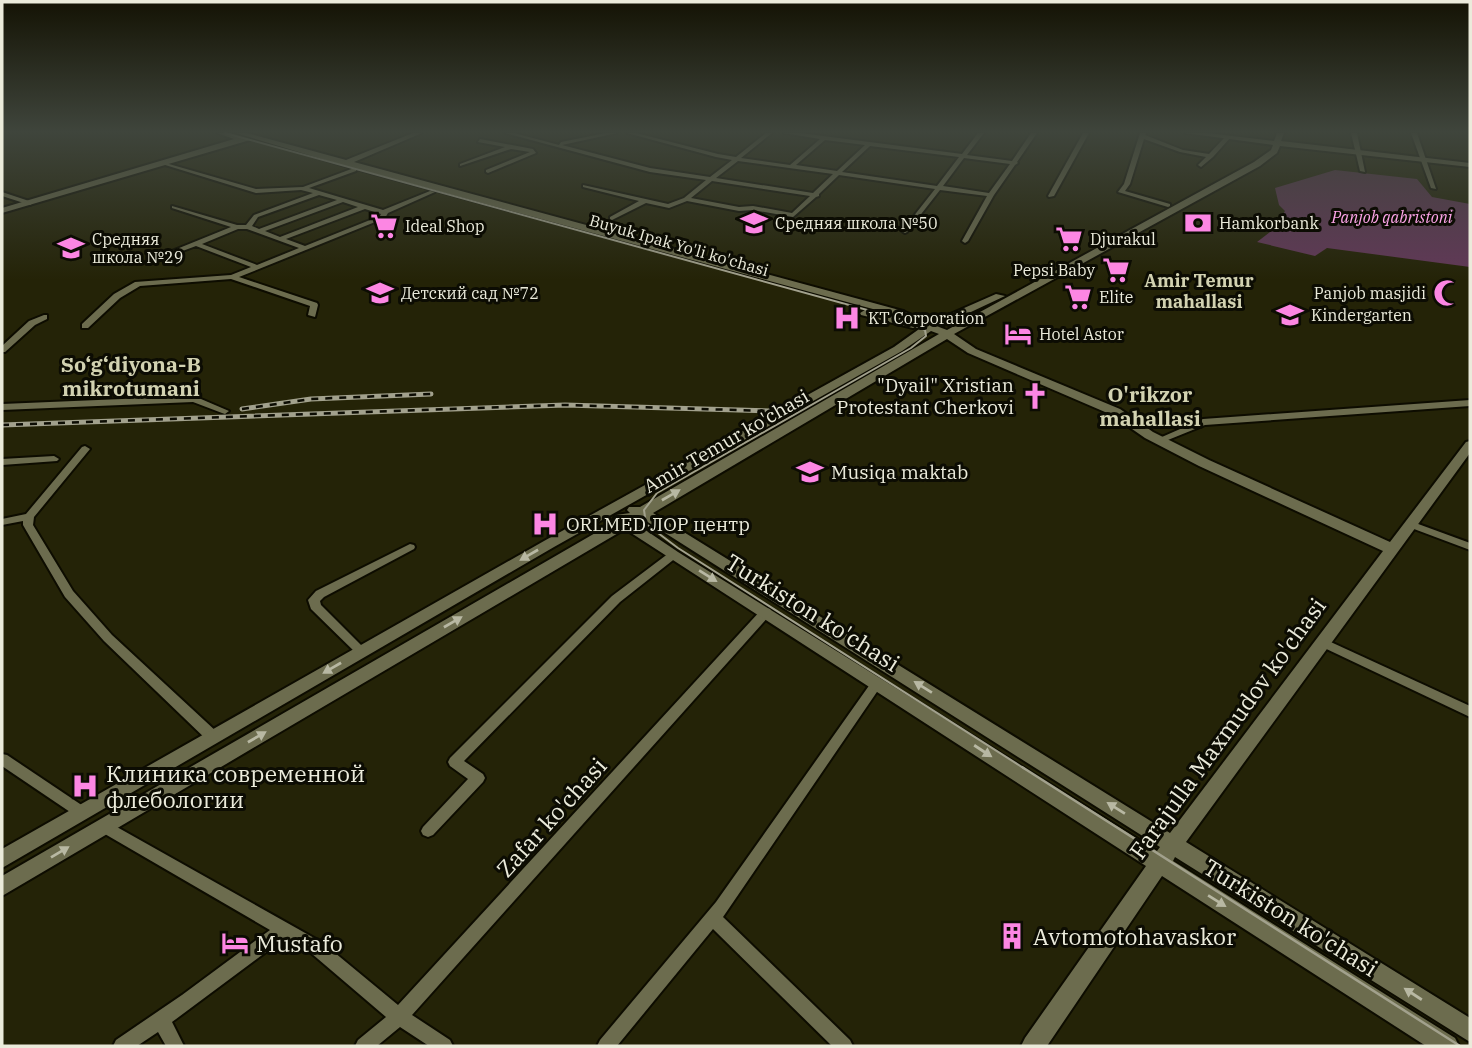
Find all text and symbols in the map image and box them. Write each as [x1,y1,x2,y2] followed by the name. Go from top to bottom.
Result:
[1330,207,1453,227] park label: Panjob qabristoni
[739,208,769,238] school or university icon: Средняя школа №50
[1183,208,1213,238] bank icon: Hamkorbank
[587,210,771,280] street label: Buyuk Ipak Yo'li ko'chasi
[369,211,399,241] supermarket icon: Ideal Shop
[775,213,938,233] place label: Средняя школа №50
[1219,213,1319,233] place label: Hamkorbank
[405,216,485,236] place label: Ideal Shop
[1054,224,1084,254] supermarket icon: Djurakul
[92,229,183,267] place label: Средняя школа №29
[1090,229,1156,249] place label: Djurakul
[56,233,86,263] school or university icon: Средняя школа №29
[1101,255,1131,285] supermarket icon: Pepsi Baby
[1013,260,1095,280] place label: Pepsi Baby
[1144,269,1254,313] district label: Amir Temur mahallasi
[365,278,395,308] school or university icon: Детский сад №72
[1432,278,1462,308] mosque icon: Panjob masjidi
[1063,282,1093,312] supermarket icon: Elite
[401,283,539,303] place label: Детский сад №72
[1314,283,1426,303] place label: Panjob masjidi
[1099,287,1133,307] place label: Elite
[1275,300,1305,330] school or university icon: Kindergarten
[832,303,862,333] hospital icon: KT Corporation
[1311,305,1412,325] place label: Kindergarten
[868,308,984,328] place label: KT Corporation
[1003,319,1033,349] hotel icon: Hotel Astor
[1039,324,1124,344] place label: Hotel Astor
[61,350,201,402] district label: So‘g‘diyona-B mikrotumani
[837,373,1014,419] place label: "Dyail" Xristian Protestant Cherkovi
[1099,380,1201,432] district label: O'rikzor mahallasi
[1020,381,1050,411] church icon: "Dyail" Xristian Protestant Cherkovi
[639,384,813,498] street label: Amir Temur ko'chasi
[795,457,825,487] school or university icon: Musiqa maktab
[831,460,968,484] place label: Musiqa maktab
[661,489,680,501] one-way arrow
[530,509,560,539] hospital icon: ORLMED ЛОР центр
[566,512,750,536] place label: ORLMED ЛОР центр
[720,546,906,678] street label: Turkiston ko'chasi
[520,549,539,561] one-way arrow
[698,570,718,583] one-way arrow
[1122,592,1332,864] street label: Farajulla Maxmudov ko'chasi
[444,616,463,628] one-way arrow
[322,662,342,674] one-way arrow
[914,680,933,693] one-way arrow
[247,731,266,743] one-way arrow
[973,744,992,757] one-way arrow
[489,751,613,883] street label: Zafar ko'chasi
[106,758,365,814] place label: Клиника современной флебологии
[70,771,100,801] hospital icon: Клиника современной флебологии
[1106,801,1126,814] one-way arrow
[51,846,70,858] one-way arrow
[1198,851,1384,983] street label: Turkiston ko'chasi
[1208,894,1226,908] one-way arrow
[997,921,1027,951] building icon: Avtomotohavaskor
[1033,921,1236,951] place label: Avtomotohavaskor
[220,928,250,958] hotel icon: Mustafo
[256,928,343,958] place label: Mustafo
[1403,988,1422,1001] one-way arrow

